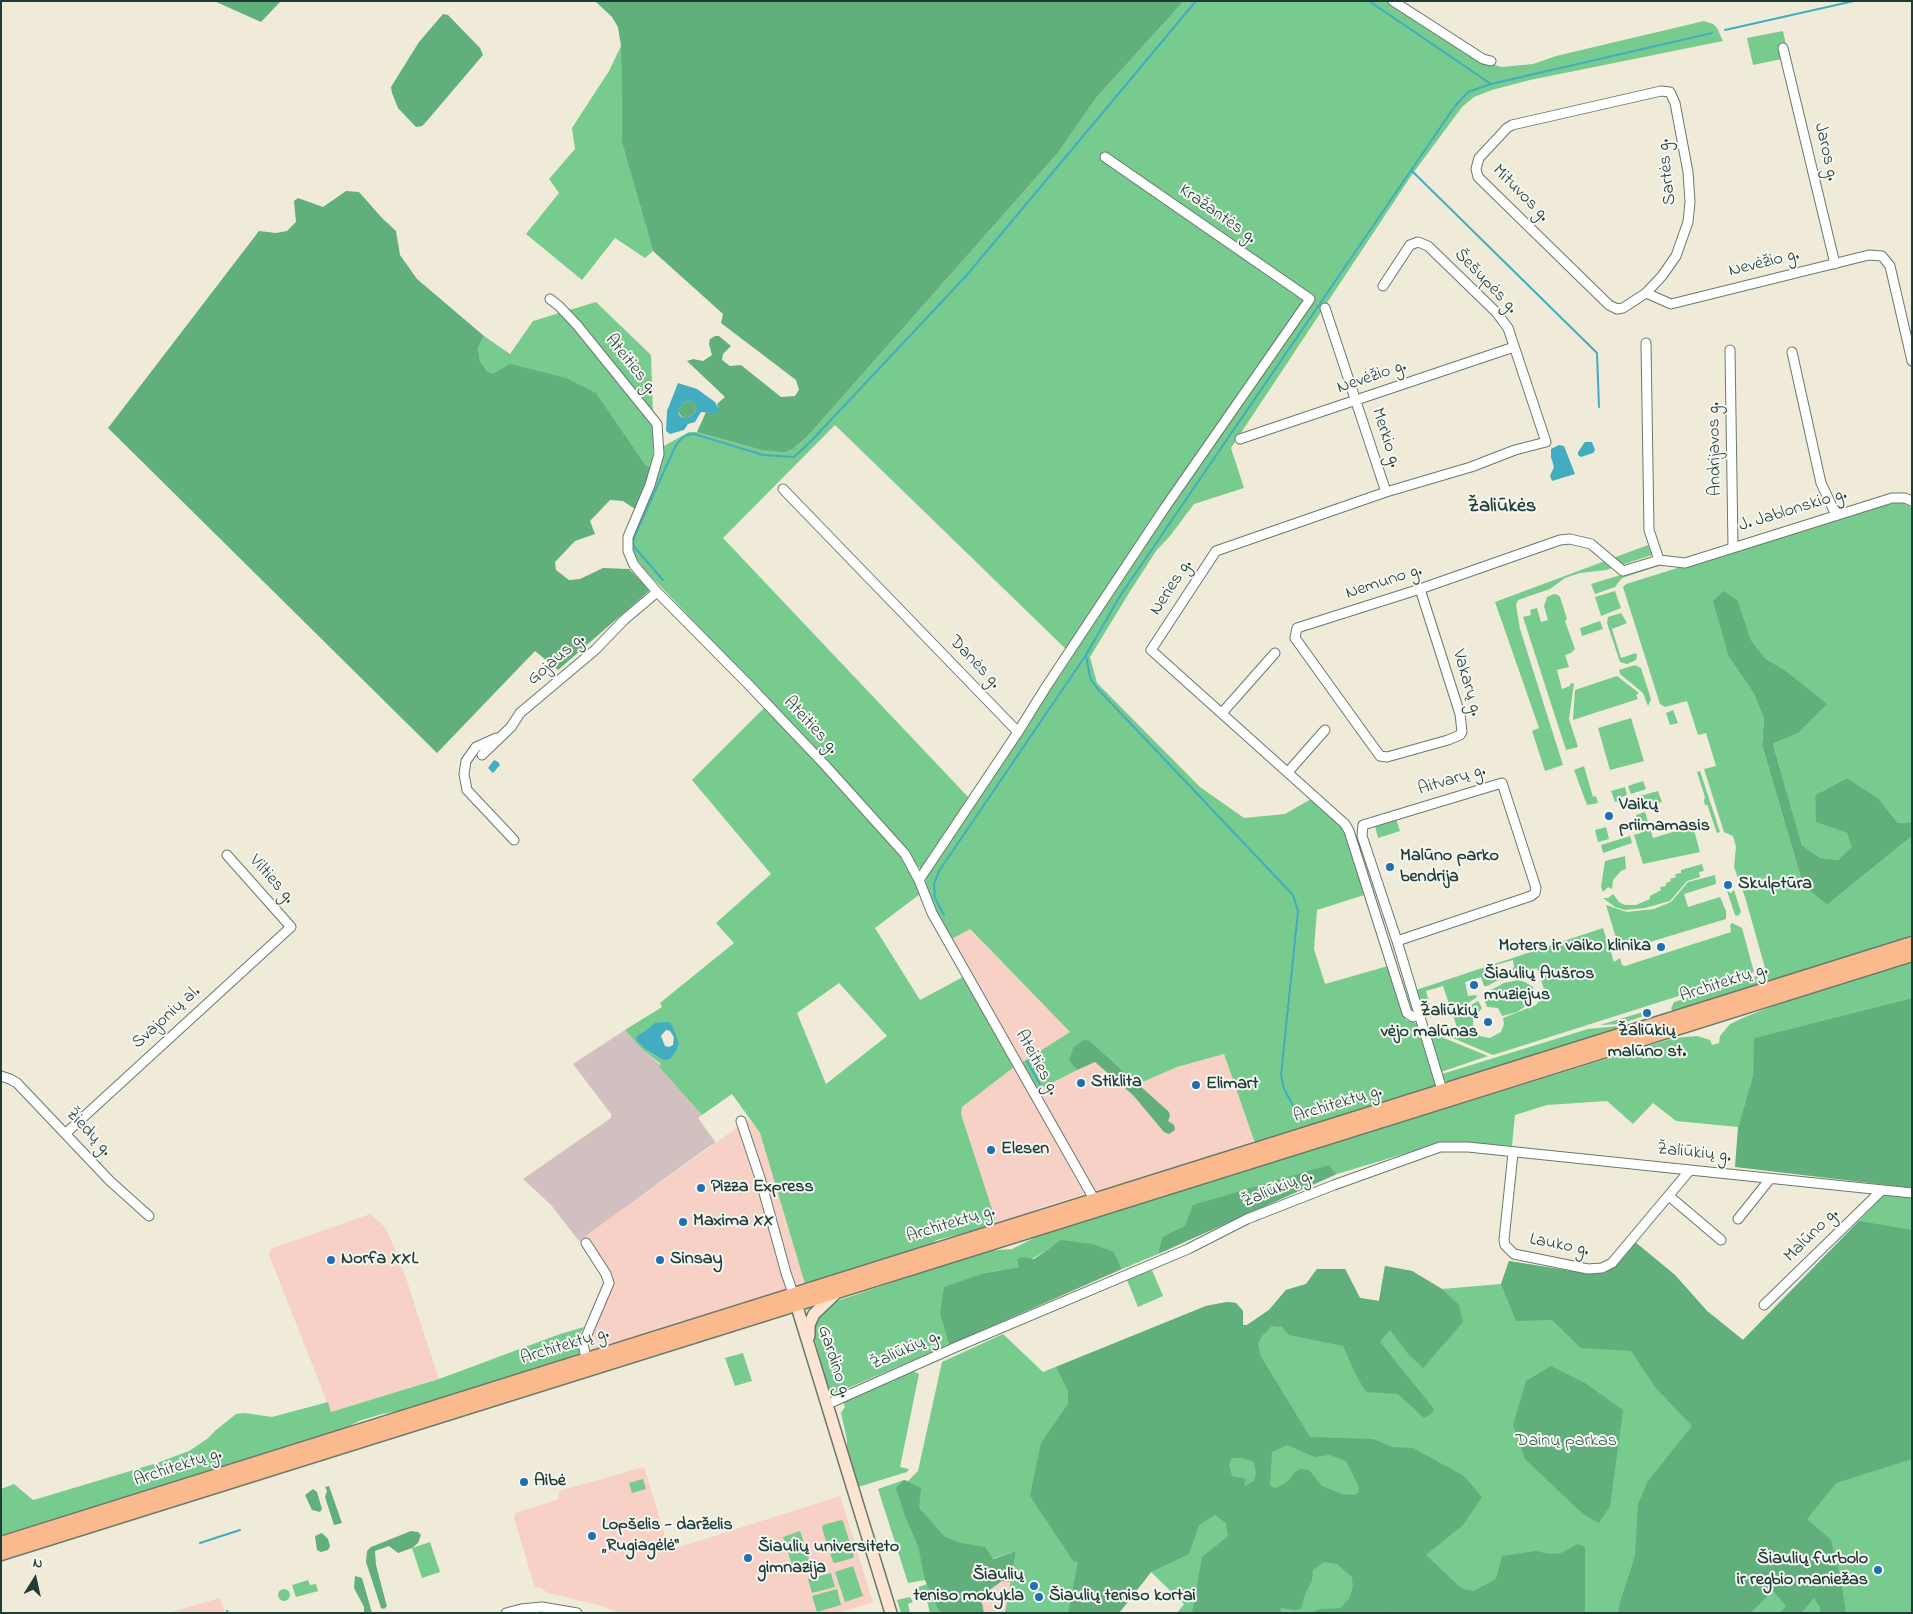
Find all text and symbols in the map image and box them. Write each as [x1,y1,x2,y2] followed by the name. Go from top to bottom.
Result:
[1808,121,1842,183] street label: Jaros g.
[1654,138,1682,206] street label: Sartės g.
[1487,161,1553,227] street label: Mituvos g.
[1174,180,1260,250] street label: Kražantės g.
[1449,245,1521,319] street label: Šešupės g.
[1727,245,1801,283] street label: Nevėžio g.
[599,331,661,399] street label: Ateities g.
[1335,356,1409,400] street label: Nevėžio g.
[1704,402,1728,496] street label: Andrijavos g.
[1365,406,1405,470] street label: Merkio g.
[1736,484,1850,538] street label: J. Jablonskio g.
[1468,496,1536,520] district label: Žaliūkės
[1146,556,1198,620] street label: Neries g.
[1343,561,1425,605] street label: Nemuno g.
[524,629,590,691] street label: Gojaus g.
[944,632,1004,694] street label: Danės g.
[1446,647,1486,719] street label: Vakarų g.
[778,693,842,759] street label: Ateities g.
[1416,761,1488,801] street label: Aitvarų g.
[1619,795,1710,838] place label: Vaikų priimamasis
[1603,810,1615,822] marker: Vaikų priimamasis
[1400,846,1499,889] place label: Malūno parko bendrija
[243,851,299,909] street label: Vilties g.
[1384,861,1396,873] marker: Malūno parko bendrija
[1738,874,1812,896] place label: Skulptūra
[1722,879,1734,891] marker: Skulptūra
[1499,936,1651,958] place label: Moters ir vaiko klinika
[1655,941,1667,953] marker: Moters ir vaiko klinika
[1677,960,1771,1008] street label: Architektų g.
[1484,964,1594,1006] place label: Šiaulių Aušros muziejus
[1468,979,1480,991] marker: Šiaulių Aušros muziejus
[128,982,206,1054] street label: Svajonių al.
[1381,1001,1478,1044] place label: Žaliūkių vėjo malūnas
[1641,1007,1653,1019] marker: Žaliūkių malūno st.
[1482,1016,1494,1028] marker: Žaliūkių vėjo malūnas
[1608,1021,1686,1064] place label: Žaliūkių malūno st.
[1009,1027,1063,1099] street label: Ateities g.
[1091,1072,1142,1094] place label: Stiklita
[1206,1074,1258,1096] place label: Elimart
[1075,1077,1087,1089] marker: Stiklita
[1190,1079,1202,1091] marker: Elimart
[1291,1081,1385,1129] street label: Architektų g.
[60,1104,116,1162] street label: Žiedų g.
[1001,1139,1049,1161] place label: Elesen
[1656,1139,1732,1169] street label: Žaliūkių g.
[985,1144,997,1156] marker: Elesen
[1240,1166,1316,1214] street label: Žaliūkių g.
[711,1177,814,1199] place label: Pizza Express
[695,1182,707,1194] marker: Pizza Express
[904,1201,998,1249] street label: Architektų g.
[1780,1204,1844,1268] street label: Malūno g.
[693,1211,774,1233] place label: Maxima XX
[677,1216,689,1228] marker: Maxima XX
[1527,1230,1591,1262] street label: Lauko g.
[341,1249,418,1271] place label: Norfa XXL
[670,1249,723,1271] place label: Sinsay
[325,1254,337,1266] marker: Norfa XXL
[654,1254,666,1266] marker: Sinsay
[518,1323,612,1371] street label: Architektų g.
[811,1323,855,1401] street label: Gardino g.
[868,1326,944,1376] street label: Žaliūkių g.
[1515,1431,1617,1453] park label: Dainų parkas
[131,1444,225,1492] street label: Architektų g.
[534,1471,566,1493] place label: Aibė
[518,1476,530,1488] marker: Aibė
[602,1515,733,1558] place label: Lopšelis - darželis „Rugiagėlė“
[586,1530,598,1542] marker: Lopšelis - darželis „Rugiagėlė“
[758,1537,899,1580] place label: Šiaulių universiteto gimnazija
[1737,1549,1868,1592] place label: Šiaulių furbolo ir regbio maniežas
[742,1552,754,1564] marker: Šiaulių universiteto gimnazija
[31,1553,44,1575] text: N
[10,1554,60,1604] north arrow
[1872,1564,1884,1576] marker: Šiaulių furbolo ir regbio maniežas
[913,1565,1024,1608] place label: Šiaulių teniso mokykla
[1028,1580,1040,1592] marker: Šiaulių teniso mokykla
[1049,1586,1196,1608] place label: Šiaulių teniso kortai
[1033,1591,1045,1603] marker: Šiaulių teniso kortai

